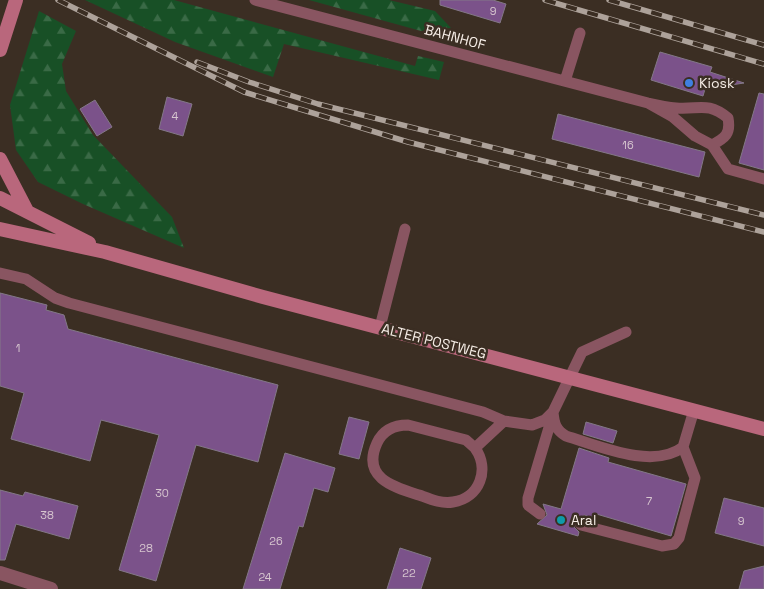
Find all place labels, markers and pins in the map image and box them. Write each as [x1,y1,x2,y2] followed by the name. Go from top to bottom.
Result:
[699,74,735,92] place label: Kiosk
[683,77,695,89] marker: Kiosk
[571,511,596,529] place label: Aral
[555,514,567,526] marker: Aral

